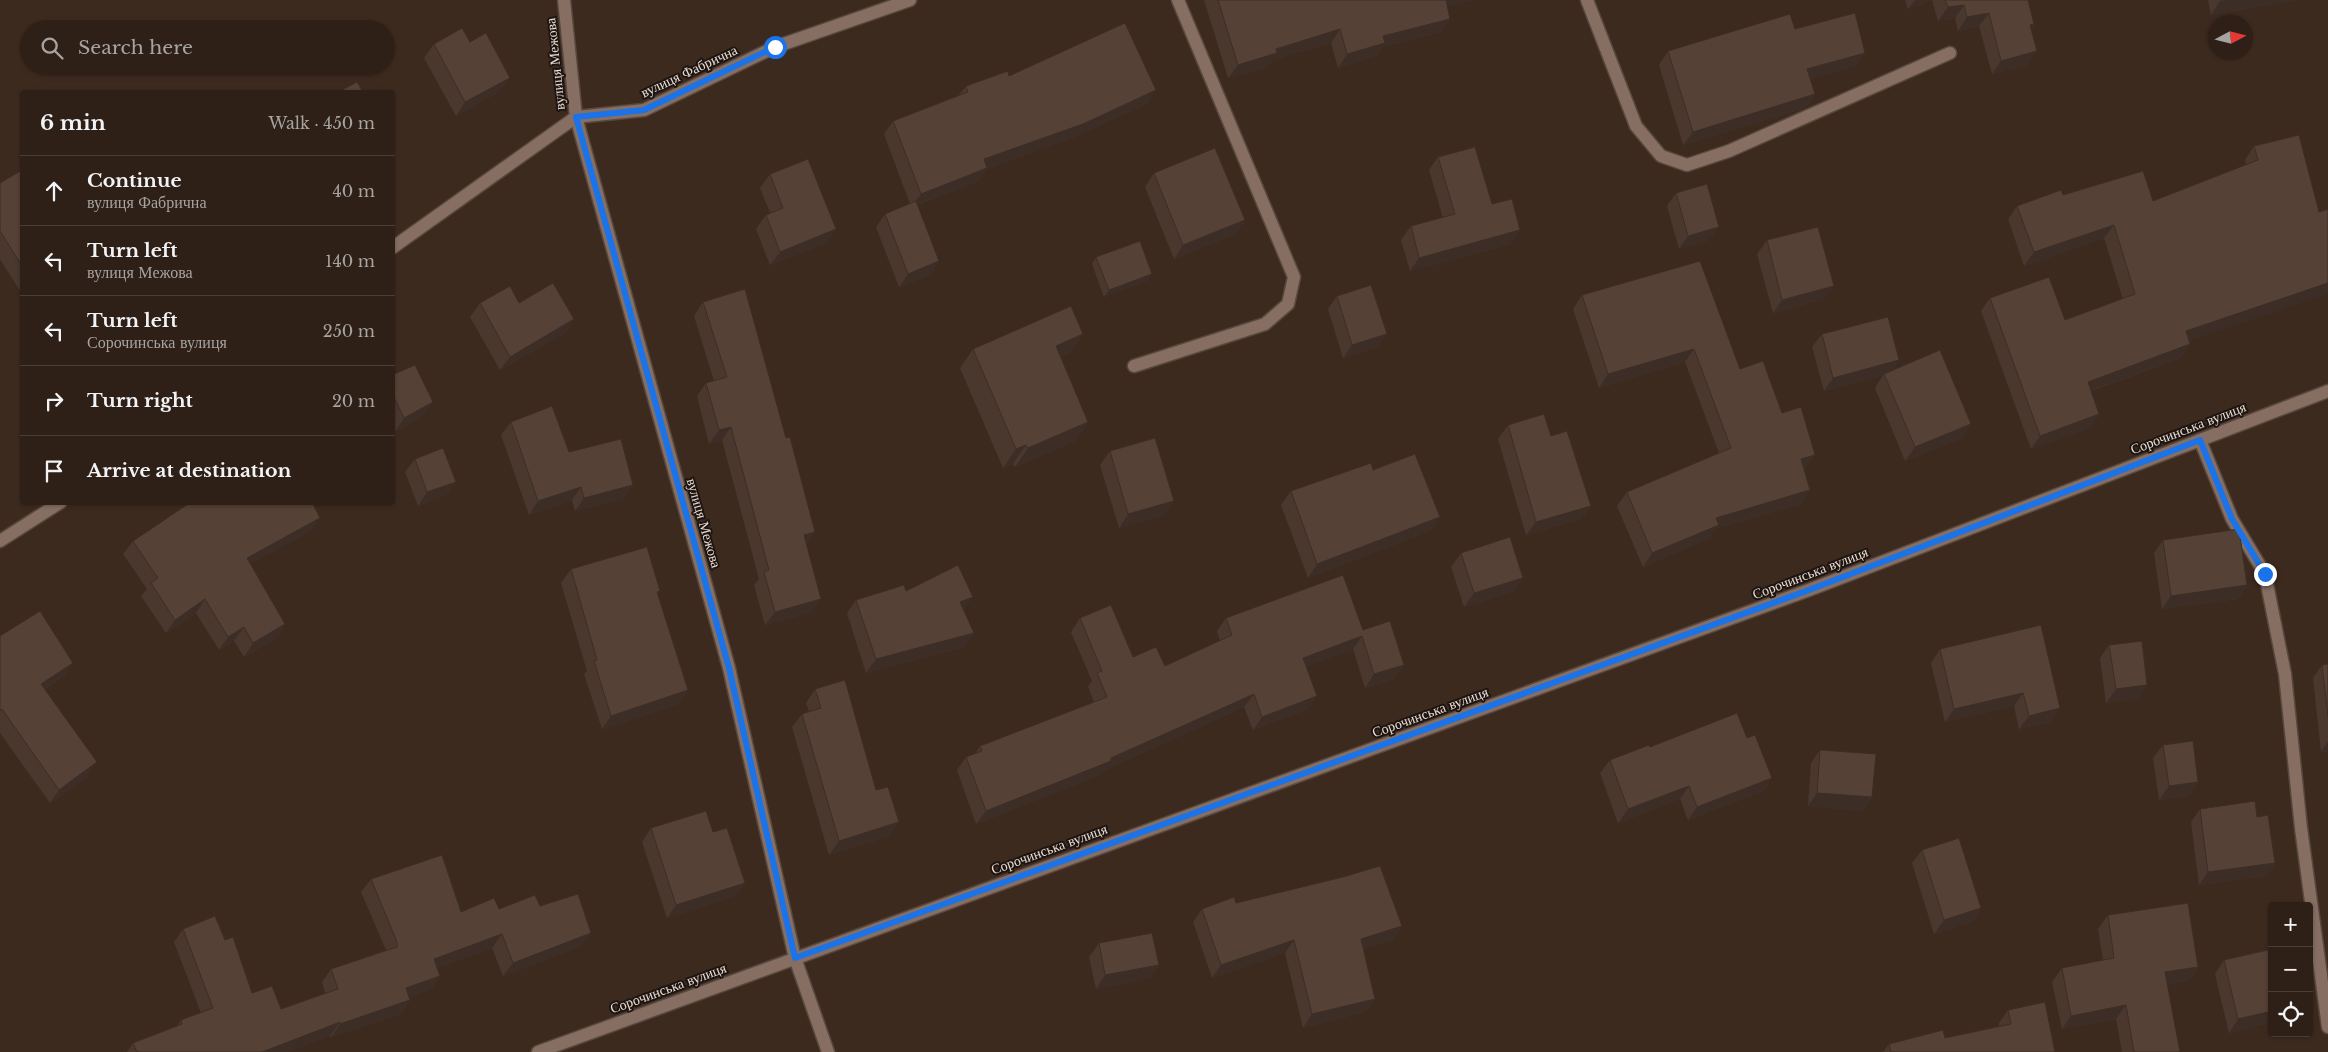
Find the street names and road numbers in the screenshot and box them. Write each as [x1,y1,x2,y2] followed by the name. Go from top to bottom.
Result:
[541,16,569,111] street label: вулиця Межова
[638,40,741,101] street label: вулиця Фабрична
[2128,397,2249,458] street label: Сорочинська вулиця
[683,476,726,571] street label: вулиця Межова
[1750,542,1871,603] street label: Сорочинська вулиця
[1369,682,1491,741] street label: Сорочинська вулиця
[988,819,1110,878] street label: Сорочинська вулиця
[607,958,729,1017] street label: Сорочинська вулиця

